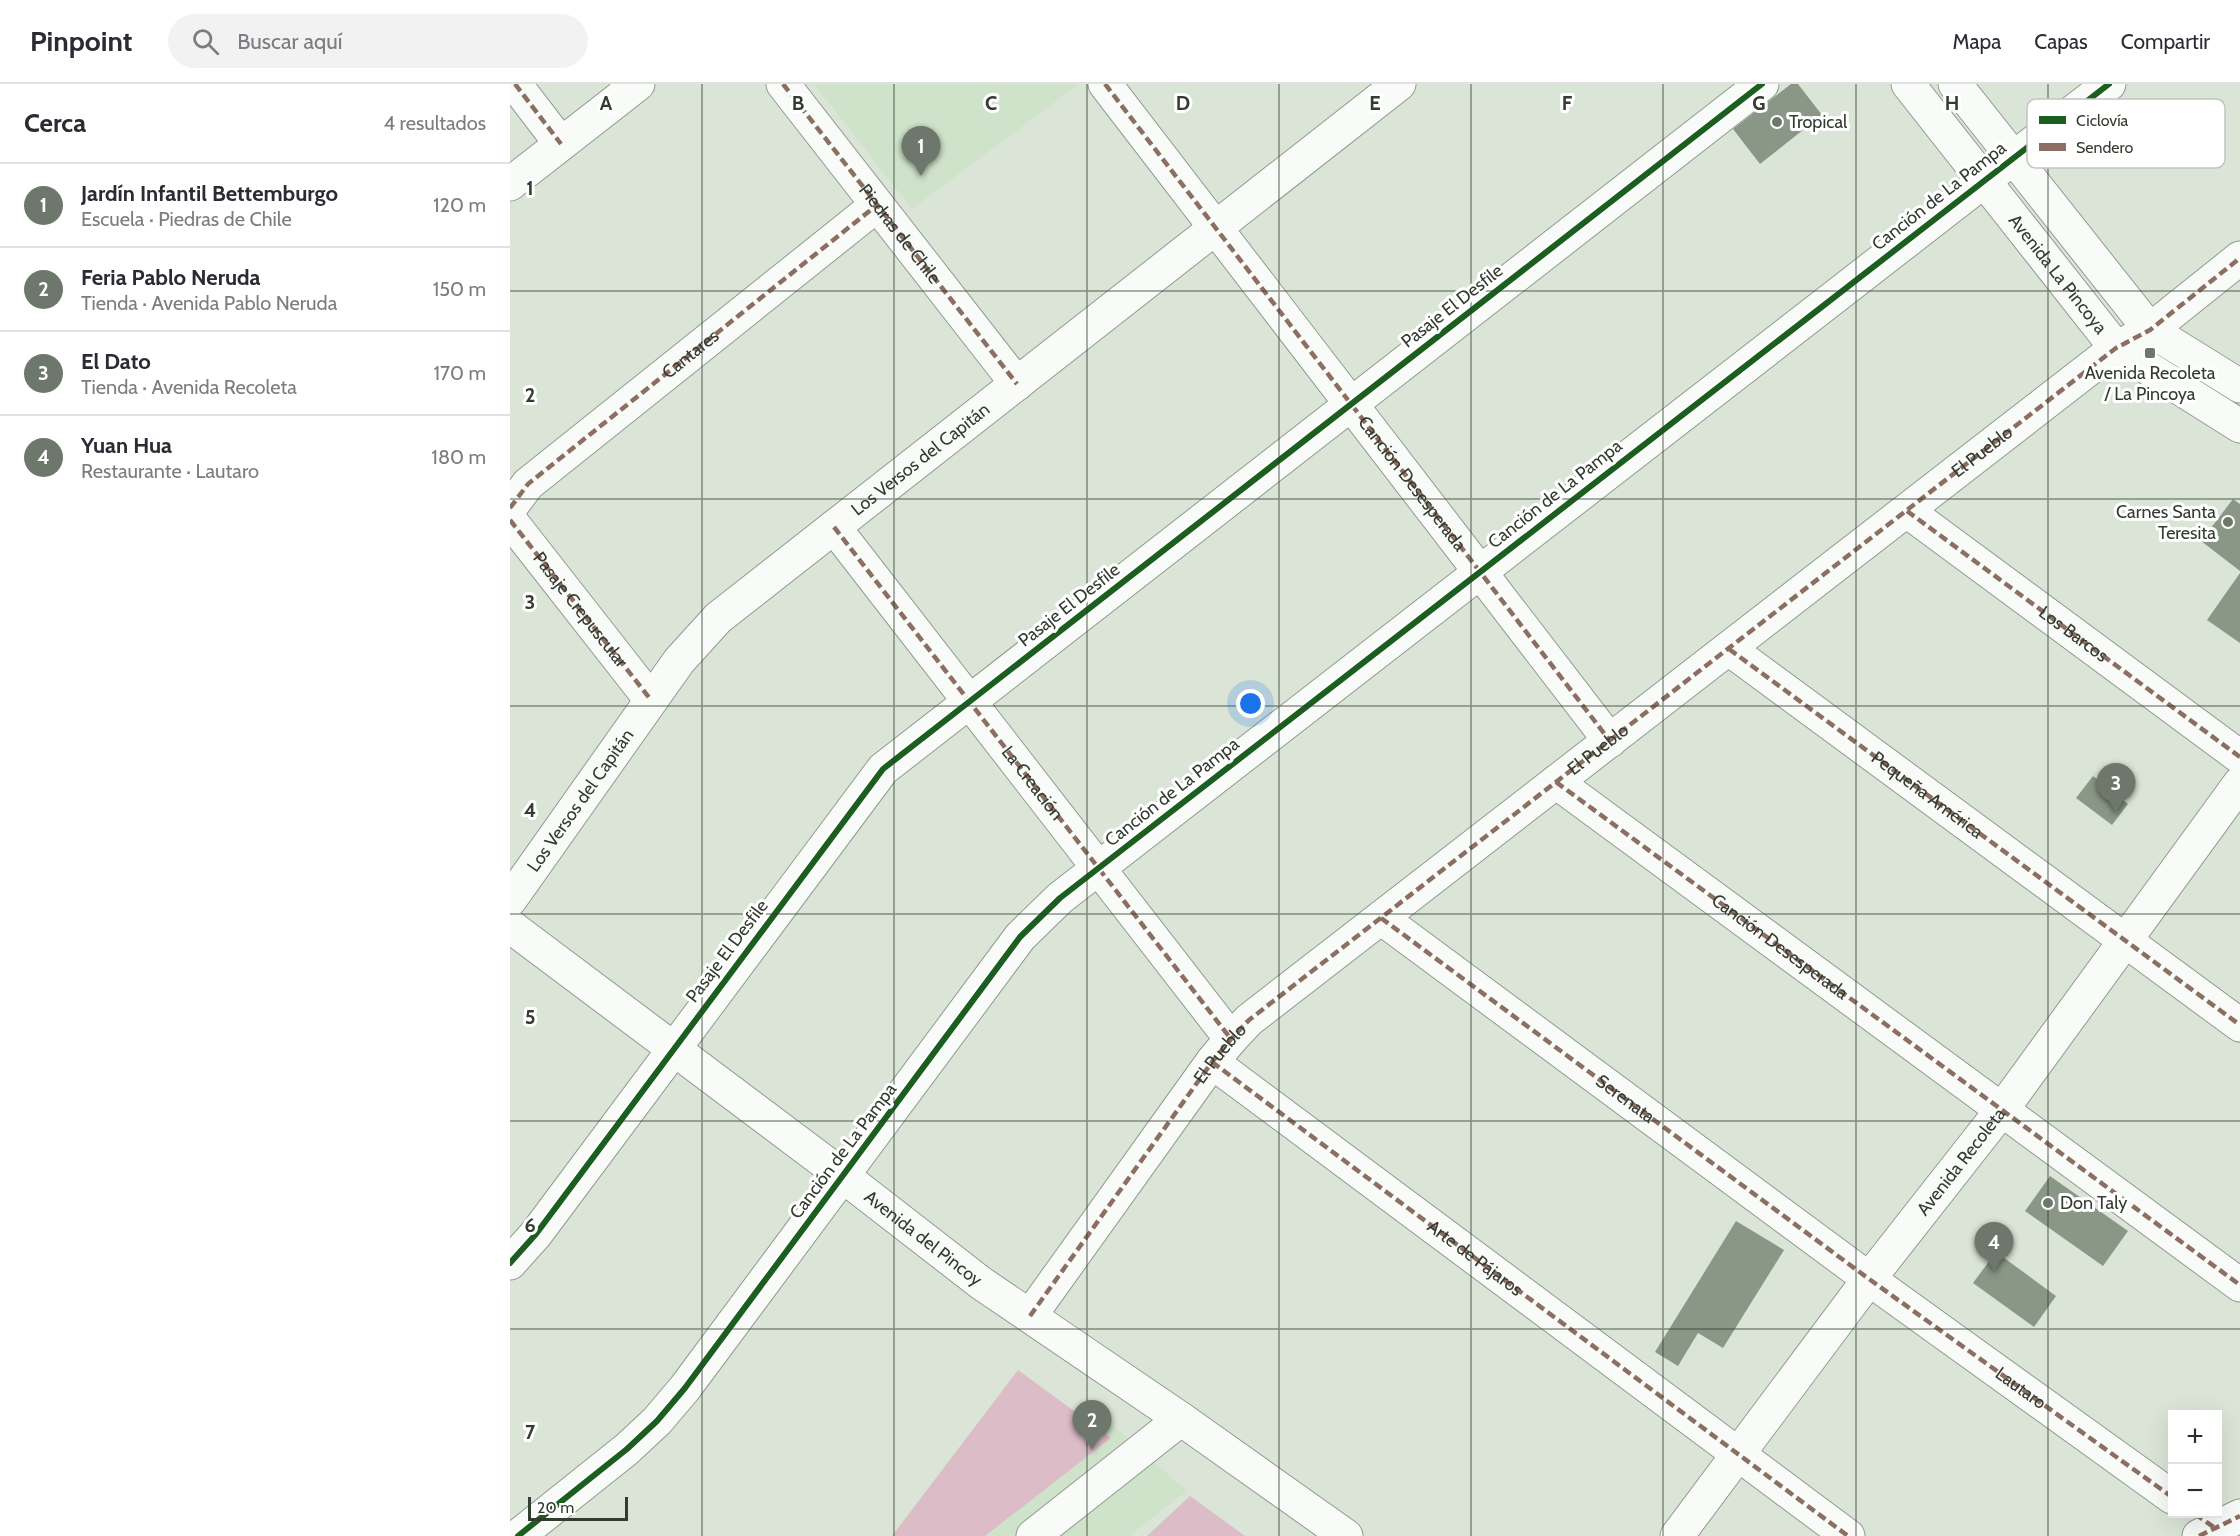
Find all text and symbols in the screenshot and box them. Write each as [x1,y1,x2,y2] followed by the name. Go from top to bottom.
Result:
[168,14,588,68] search box
[30,24,132,58] text: Pinpoint
[189,25,222,58] icon: search
[237,28,342,55] text: Buscar aquí
[1953,29,2001,54] text: Mapa
[2034,29,2088,54] text: Capas
[2121,29,2210,54] text: Compartir
[600,91,613,115] text: A
[792,91,804,115] text: B
[985,91,997,115] text: C
[1176,91,1190,115] text: D
[1369,91,1381,115] text: E
[1562,91,1573,115] text: F
[1752,91,1766,115] text: G
[1945,91,1959,115] text: H
[2027,99,2225,168] legend
[24,107,86,139] text: Cerca
[384,111,486,135] text: 4 resultados
[1789,111,1848,133] place label: Tropical
[2076,111,2129,130] text: Ciclovía
[1770,115,1784,129] marker: Tropical
[902,126,940,176] pin: 1
[1868,137,2011,255] street label: Canción de La Pampa
[2076,138,2133,157] text: Sendero
[526,176,534,200] text: 1
[81,180,338,207] text: Jardín Infantil Bettemburgo
[854,180,946,288] street label: Piedras de Chile
[40,193,47,217] text: 1
[433,193,486,217] text: 120 m
[81,207,292,231] text: Escuela · Piedras de Chile
[2004,210,2112,339] street label: Avenida La Pincoya
[1397,259,1507,353] street label: Pasaje El Desfile
[81,264,261,291] text: Feria Pablo Neruda
[38,277,49,301] text: 2
[433,277,486,301] text: 150 m
[81,291,337,315] text: Tienda · Avenida Pablo Neruda
[658,325,723,383] street label: Cantares
[2143,346,2157,360] marker: Avenida Recoleta / La Pincoya
[81,348,151,375] text: El Dato
[38,361,49,385] text: 3
[434,361,486,385] text: 170 m
[2085,362,2216,405] place label: Avenida Recoleta / La Pincoya
[81,375,297,399] text: Tienda · Avenida Recoleta
[525,383,535,407] text: 2
[847,398,994,520] street label: Los Versos del Capitán
[1353,412,1471,556] street label: Canción Desesperada
[1947,421,2017,482] street label: El Pueblo
[81,432,172,459] text: Yuan Hua
[1484,435,1627,553] street label: Canción de La Pampa
[37,445,50,469] text: 4
[431,445,486,469] text: 180 m
[81,459,259,483] text: Restaurante · Lautaro
[2116,501,2216,544] place label: Carnes Santa Teresita
[2221,515,2235,529] marker: Carnes Santa Teresita
[528,548,633,672] street label: Pasaje Crepuscular
[1014,558,1124,652] street label: Pasaje El Desfile
[525,590,535,614] text: 3
[2035,601,2112,667] street label: Los Barcos
[1236,689,1265,718] your location
[1563,719,1633,780] street label: El Pueblo
[522,725,638,876] street label: Los Versos del Capitán
[1101,733,1244,851] street label: Canción de La Pampa
[997,742,1068,825] street label: La Creación
[1867,746,1988,843] street label: Pequeña América
[2096,764,2136,813] pin: 3
[524,798,536,822] text: 4
[1707,889,1853,1004] street label: Canción Desesperada
[681,895,773,1007] street label: Pasaje El Desfile
[525,1005,535,1029] text: 5
[1189,1019,1251,1088] street label: El Pueblo
[1592,1070,1659,1128] street label: Serenata
[785,1079,901,1223] street label: Canción de La Pampa
[1912,1103,2010,1220] street label: Avenida Recoleta
[860,1186,987,1291] street label: Avenida del Pincoy
[2060,1192,2127,1214] place label: Don Taly
[2041,1196,2055,1210] marker: Don Taly
[524,1213,536,1237] text: 6
[1423,1215,1527,1301] street label: Arte de Pájaros
[1974,1222,2014,1272] pin: 4
[1991,1363,2051,1414] street label: Lautaro
[1072,1400,1112,1450] pin: 2
[2168,1410,2222,1518] map controls
[2168,1410,2222,1464] button: +
[525,1420,536,1444] text: 7
[2168,1464,2222,1518] button: −
[528,1494,628,1522] scale bar
[537,1498,574,1517] text: 20 m

